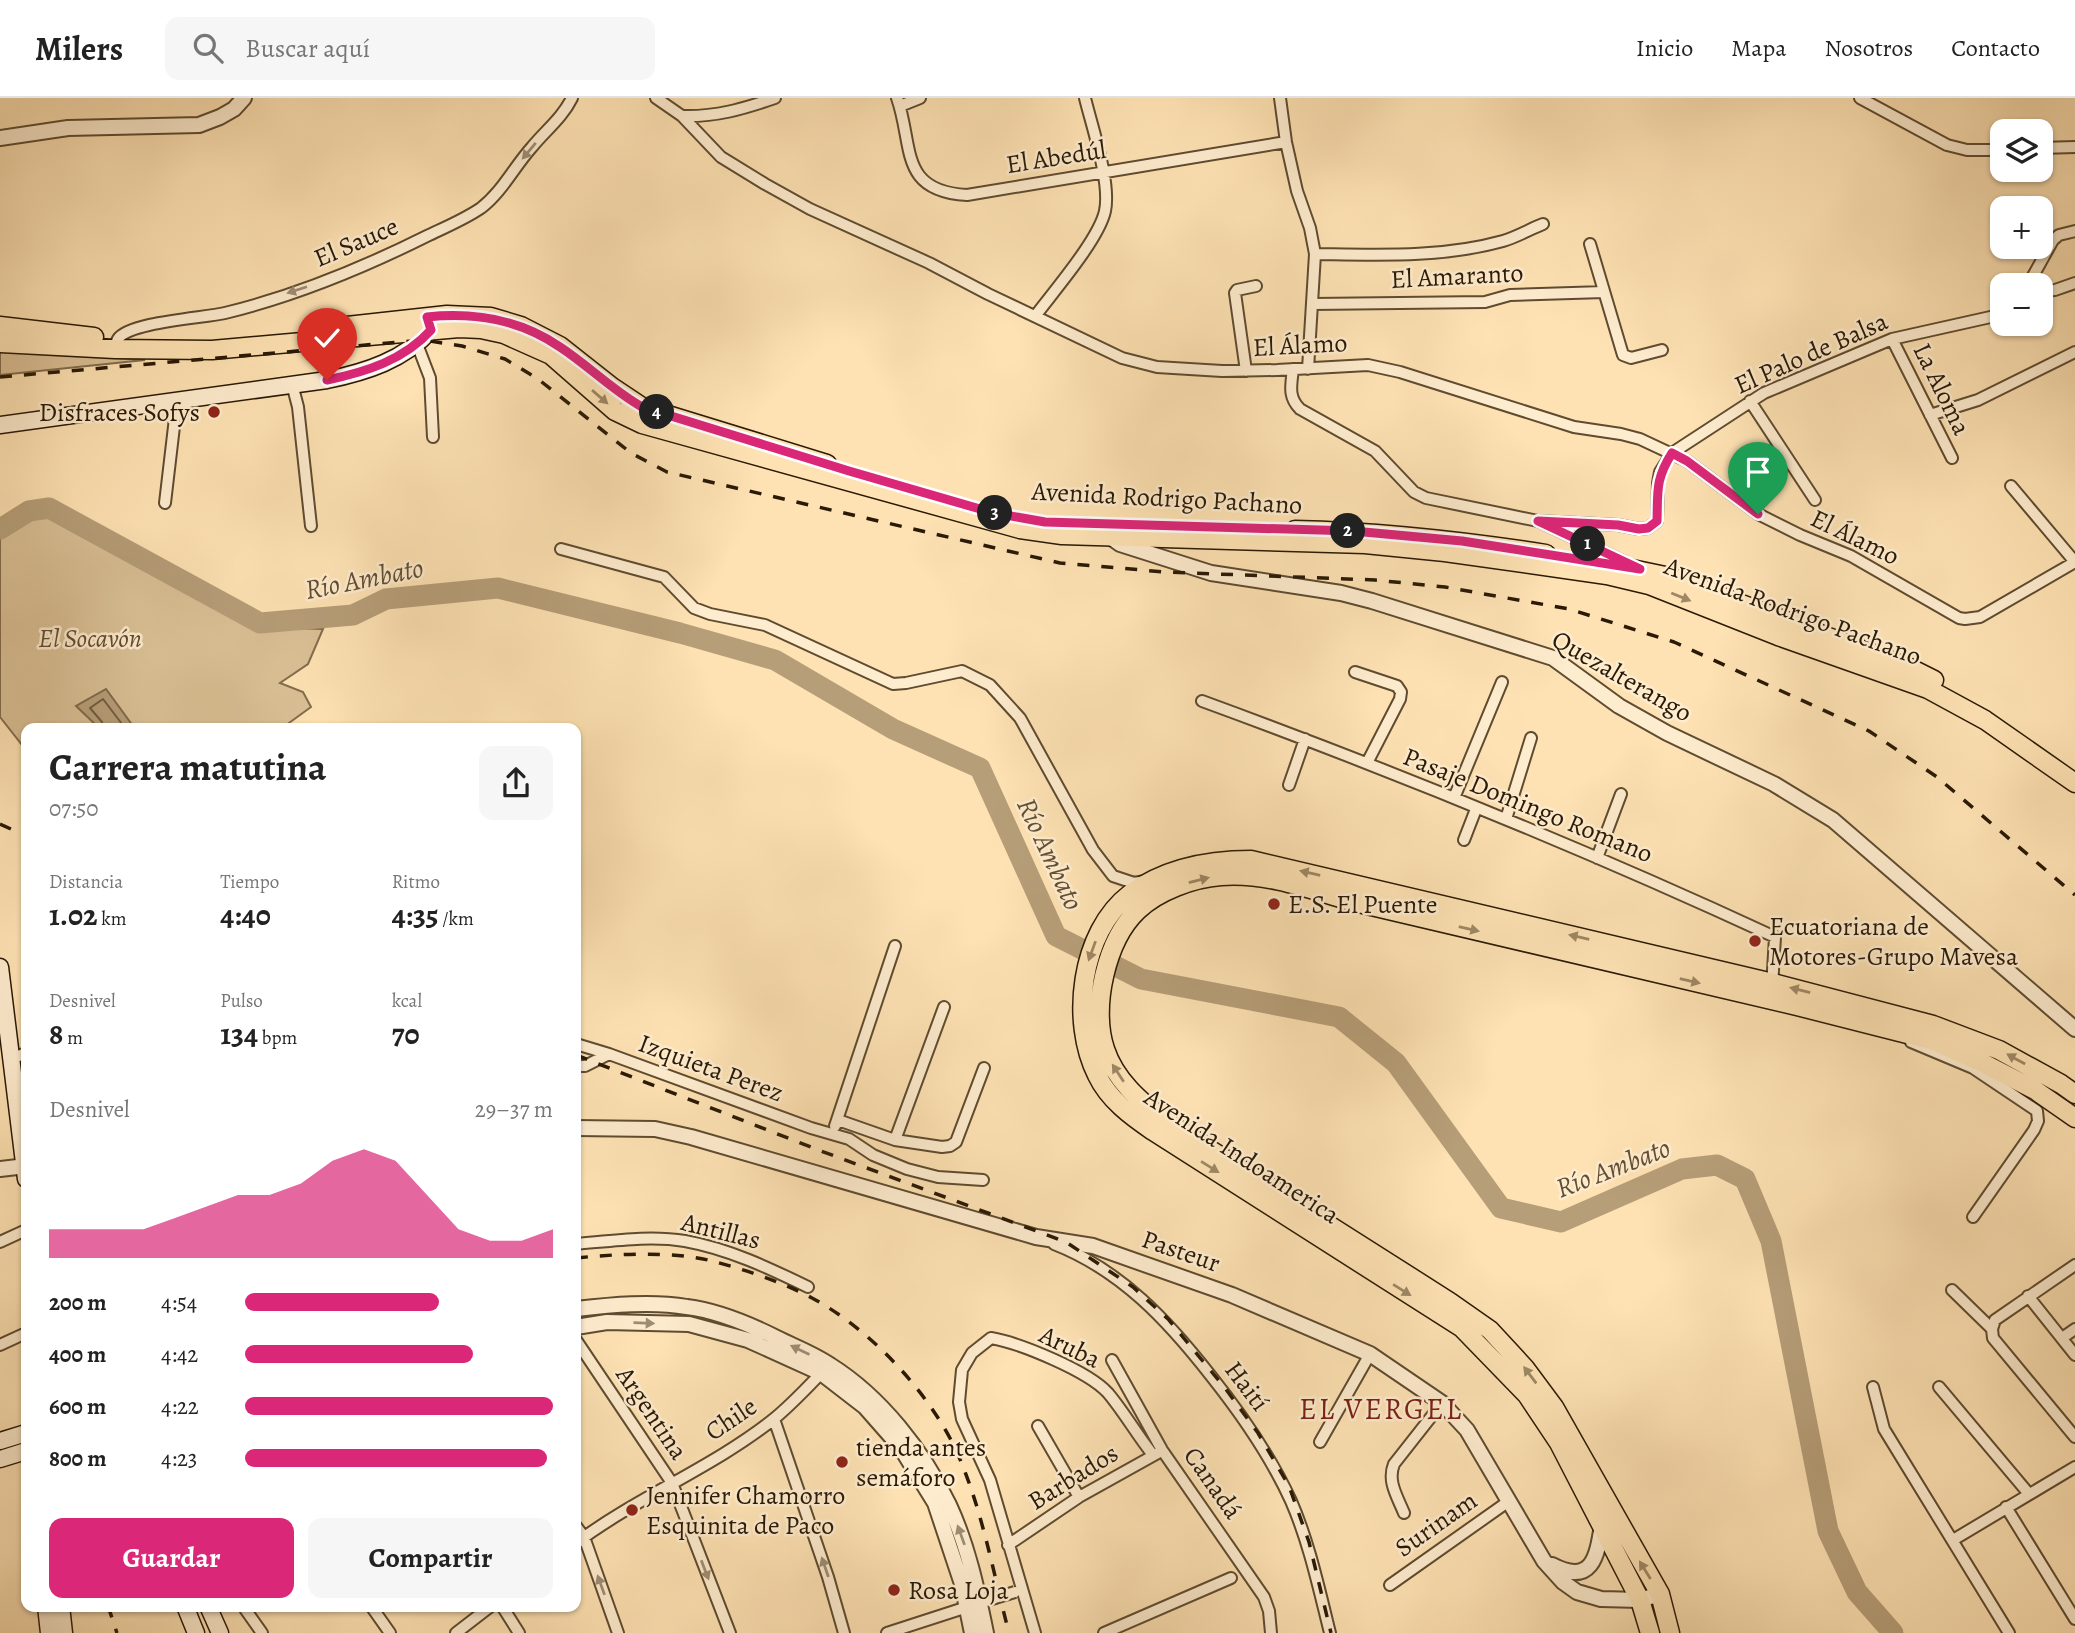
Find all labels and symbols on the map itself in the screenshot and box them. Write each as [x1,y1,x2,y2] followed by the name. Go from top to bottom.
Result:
[1003,132,1109,182] street label: El Abedúl
[522,142,537,159] one-way arrow
[308,209,404,275] street label: El Sauce
[1390,255,1524,297] street label: El Amaranto
[287,285,308,296] one-way arrow
[1729,304,1893,402] street label: El Palo de Balsa
[297,308,357,380] pin
[1252,325,1348,365] street label: El Álamo
[1905,337,1979,441] street label: La Aloma
[591,389,608,405] one-way arrow
[640,394,674,430] pin: 4
[39,395,200,430] place label: Disfraces Sofys
[206,404,222,420] marker: Disfraces Sofys
[1728,442,1788,514] pin
[1030,473,1303,523] street label: Avenida Rodrigo Pachano
[978,496,1012,530] pin: 3
[1805,501,1905,573] street label: El Álamo
[1330,514,1366,548] pin: 2
[1570,526,1606,562] pin: 1
[1659,548,1926,674] street label: Avenida Rodrigo Pachano
[302,549,426,609] water label: Río Ambato
[1671,592,1692,603] one-way arrow
[38,621,142,656] park label: El Socavón
[1545,622,1699,730] street label: Quezalterango
[1398,739,1658,871] street label: Pasaje Domingo Romano
[1007,792,1093,916] water label: Río Ambato
[1299,867,1321,878] one-way arrow
[1189,874,1211,885] one-way arrow
[1288,887,1437,922] place label: E.S. El Puente
[1266,896,1282,912] marker: E.S. El Puente
[1769,909,2018,974] place label: Ecuatoriana de Motores-Grupo Mavesa
[1458,924,1480,935] one-way arrow
[1568,931,1590,942] one-way arrow
[1747,933,1763,949] marker: Ecuatoriana de Motores-Grupo Mavesa
[1087,941,1098,962] one-way arrow
[1679,976,1701,987] one-way arrow
[1789,984,1811,995] one-way arrow
[634,1026,788,1110] street label: Izquieta Perez
[2007,1053,2026,1065] one-way arrow
[1111,1063,1124,1083] one-way arrow
[1137,1079,1346,1232] street label: Avenida Indoamerica
[1550,1129,1676,1207] water label: Río Ambato
[1201,1161,1220,1174] one-way arrow
[677,1204,764,1258] street label: Antillas
[1137,1221,1225,1281] street label: Pasteur
[1392,1283,1412,1296] one-way arrow
[633,1317,655,1329] one-way arrow
[1033,1317,1106,1377] street label: Aruba
[790,1344,810,1355] one-way arrow
[1217,1354,1277,1418] street label: Haití
[607,1359,696,1467] street label: Argentina
[1522,1366,1537,1384] one-way arrow
[698,1389,764,1449] street label: Chile
[1299,1389,1463,1429] district label: EL VERGEL
[856,1430,986,1495] place label: tienda antes semáforo
[1021,1436,1125,1518] street label: Barbados
[1175,1440,1251,1526] street label: Canadá
[834,1454,850,1470] marker: tienda antes semáforo
[646,1478,845,1543] place label: Jennifer Chamorro Esquinita de Paco
[1388,1483,1484,1565] street label: Surinam
[624,1502,640,1518] marker: Jennifer Chamorro Esquinita de Paco
[955,1525,966,1546] one-way arrow
[819,1557,830,1578] one-way arrow
[700,1559,711,1580] one-way arrow
[1638,1561,1651,1580] one-way arrow
[908,1573,1009,1608] place label: Rosa Loja
[595,1575,606,1596] one-way arrow
[886,1582,902,1598] marker: Rosa Loja

